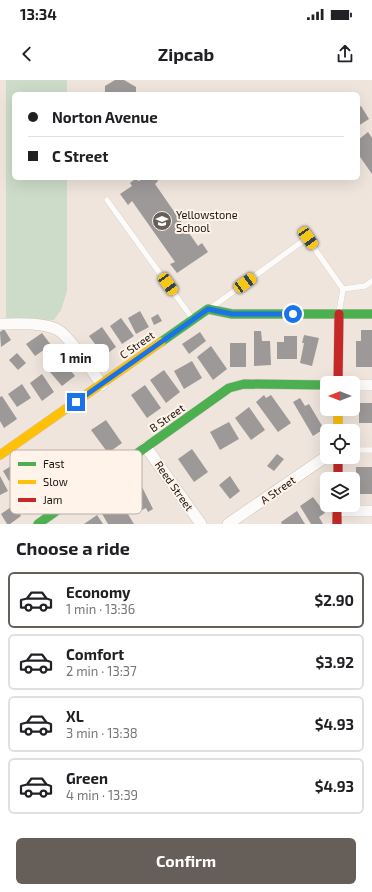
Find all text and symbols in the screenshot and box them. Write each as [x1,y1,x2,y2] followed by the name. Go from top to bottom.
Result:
[20,5,57,23] text: 13:34
[16,43,38,65] icon: back
[158,43,214,65] text: Zipcab
[334,43,356,65] icon: share
[52,108,158,126] text: Norton Avenue
[52,147,108,165] text: C Street
[176,208,238,234] place label: Yellowstone School
[151,210,173,232] school or university icon: Yellowstone School
[296,225,320,251] car
[156,271,180,297] car
[232,271,258,295] car
[284,305,302,323] route start
[117,328,157,361] street label: C Street
[43,344,109,372] callout: 1 min
[60,350,92,366] text: 1 min
[320,376,360,416] north arrow
[320,376,360,512] map controls
[67,393,85,411] route end
[147,401,187,434] street label: B Street
[320,424,360,464] button: locate
[10,450,142,514] legend
[43,457,65,470] text: Fast
[152,458,196,513] street label: Reed Street
[320,472,360,512] button: layers
[258,473,298,506] street label: A Street
[43,475,68,488] text: Slow
[43,493,62,506] text: Jam
[16,537,130,559] text: Choose a ride
[18,582,54,618] icon: car
[66,583,131,601] text: Economy
[315,591,354,609] text: $2.90
[66,601,135,617] text: 1 min · 13:36
[18,644,54,680] icon: car
[66,645,124,663] text: Comfort
[316,653,354,671] text: $3.92
[66,663,137,679] text: 2 min · 13:37
[18,706,54,742] icon: car
[66,707,84,725] text: XL
[315,715,354,733] text: $4.93
[66,725,138,741] text: 3 min · 13:38
[18,768,54,804] icon: car
[66,769,108,787] text: Green
[315,777,354,795] text: $4.93
[66,787,138,803] text: 4 min · 13:39
[16,838,356,884] button: Confirm

